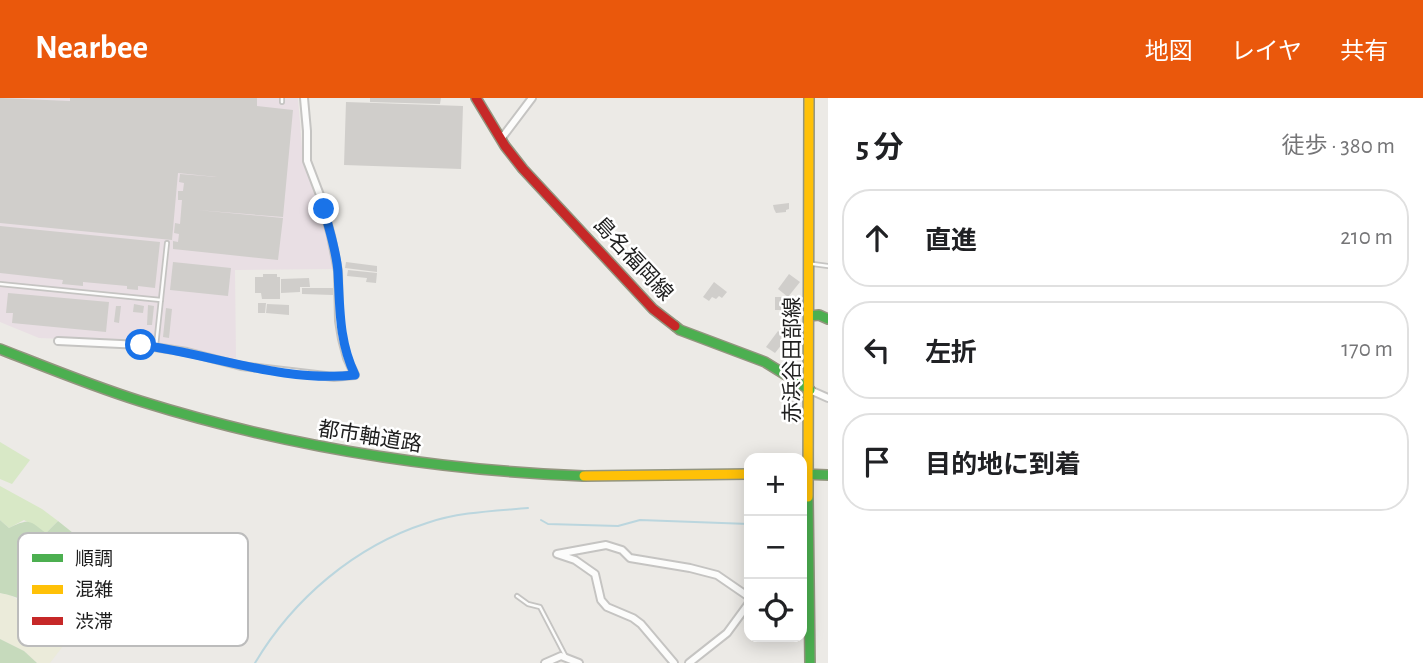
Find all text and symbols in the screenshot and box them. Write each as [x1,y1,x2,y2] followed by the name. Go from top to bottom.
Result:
[35,32,148,65] text: Nearbee
[1145,40,1193,64] text: 地図
[1231,40,1302,64] text: レイヤ
[1340,40,1388,64] text: 共有
[856,133,904,163] text: 5 分
[1281,135,1395,158] text: 徒歩 · 380 m
[308,193,339,224] route end
[590,213,677,305] street label: 島名福岡線
[858,219,896,257] icon: ahead
[1340,226,1393,249] text: 210 m
[925,228,977,254] text: 直進
[781,297,803,423] street label: 赤浜谷田部線
[125,329,156,360] route start
[858,331,896,369] icon: left
[1341,338,1393,361] text: 170 m
[925,340,977,366] text: 左折
[317,417,424,456] street label: 都市軸道路
[858,443,896,481] icon: arrive
[925,452,1081,478] text: 目的地に到着
[744,453,807,642] map controls
[744,453,807,516] button: +
[744,516,807,579] button: −
[18,533,248,646] legend
[75,549,113,569] text: 順調
[75,579,113,600] text: 混雑
[744,579,807,642] button: locate
[75,611,113,632] text: 渋滞

